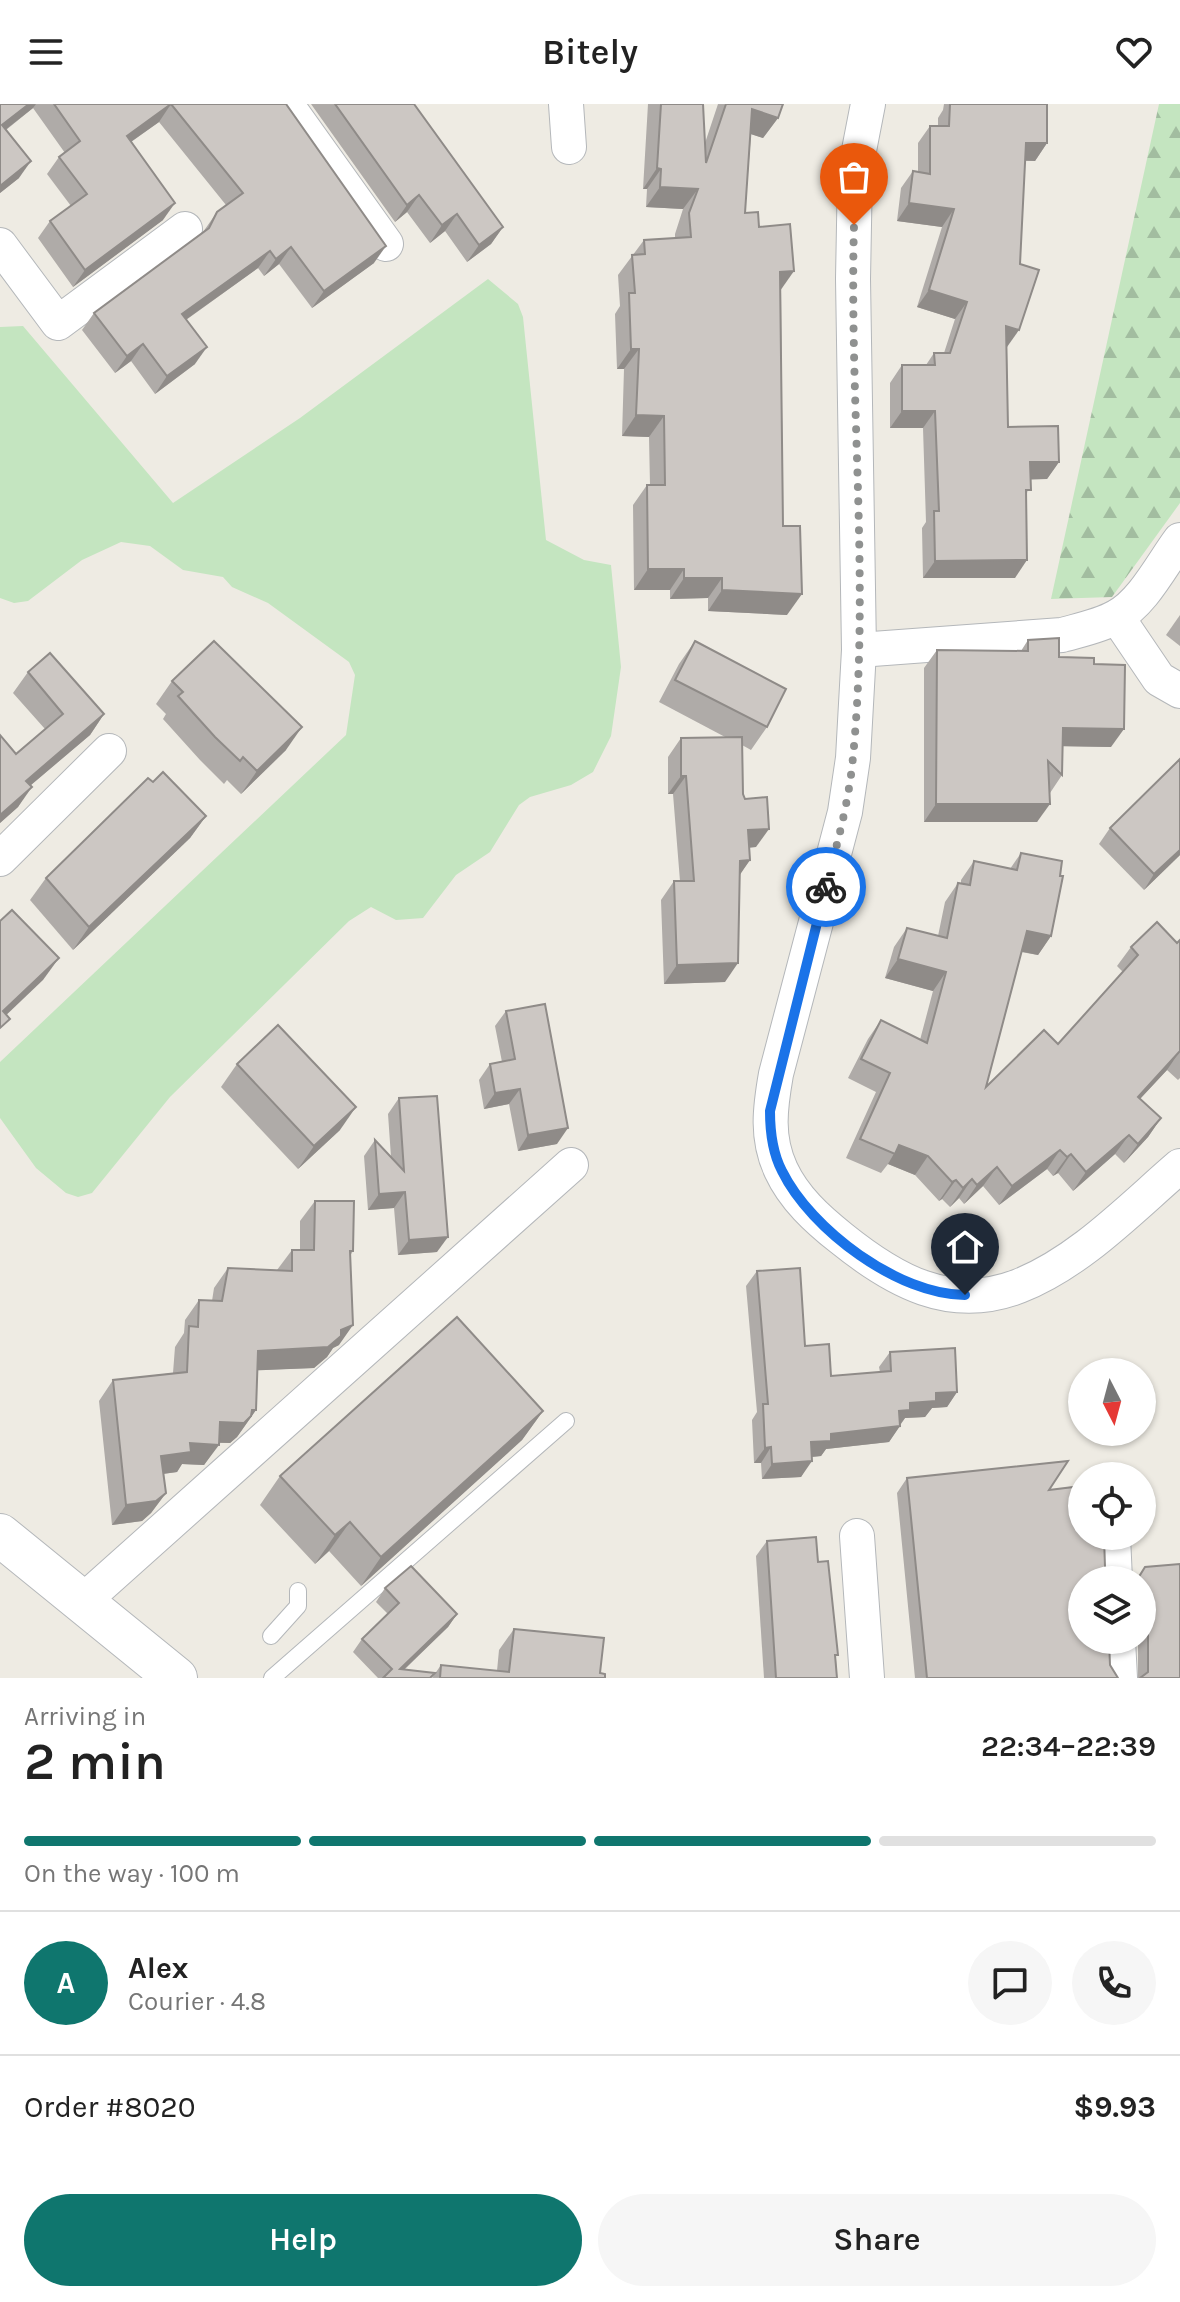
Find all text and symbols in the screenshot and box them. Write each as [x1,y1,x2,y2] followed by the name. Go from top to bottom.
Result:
[24,30,68,74] icon: menu
[1112,30,1156,74] icon: heart
[542,31,638,73] text: Bitely
[820,143,888,225] pin
[832,155,876,199] icon: bag
[786,847,866,927] courier
[804,865,848,909] icon: bike
[931,1213,999,1295] pin
[943,1225,987,1269] icon: home
[1068,1358,1156,1446] north arrow
[1068,1358,1156,1654] map controls
[1068,1462,1156,1550] button: locate
[1068,1566,1156,1654] button: layers
[24,1701,146,1732] text: Arriving in
[981,1728,1156,1764] text: 22:34–22:39
[24,1731,166,1792] text: 2 min
[24,1858,240,1889] text: On the way · 100 m
[968,1941,1052,2025] button: chat
[1072,1941,1156,2025] button: phone
[128,1950,188,1986] text: Alex
[57,1965,75,2001] text: A
[128,1986,266,2017] text: Courier · 4.8
[24,2089,196,2125] text: Order #8020
[1074,2089,1156,2125] text: $9.93
[24,2194,582,2286] button: Help
[598,2194,1156,2286] button: Share

